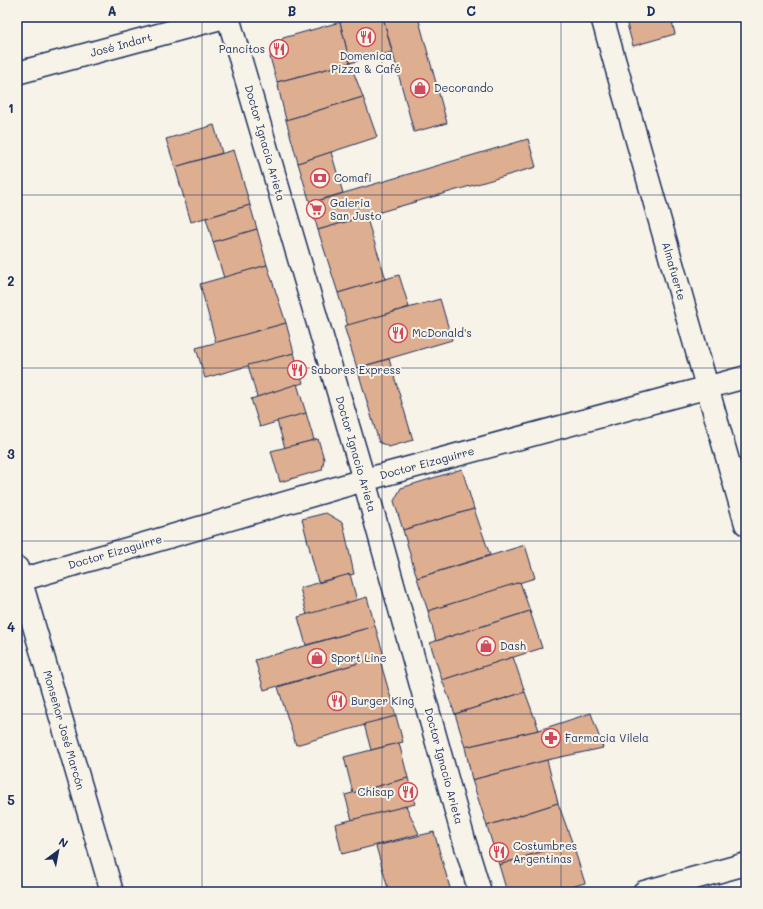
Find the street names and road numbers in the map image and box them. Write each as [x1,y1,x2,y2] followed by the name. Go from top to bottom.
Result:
[88,29,154,60] street label: José Indart
[242,83,289,203] street label: Doctor Ignacio Arieta
[659,240,690,302] street label: Almafuerte
[333,394,380,514] street label: Doctor Ignacio Arieta
[378,443,476,482] street label: Doctor Eizaguirre
[66,531,164,572] street label: Doctor Eizaguirre
[40,668,89,791] street label: Monseñor José Marcón
[422,706,467,826] street label: Doctor Ignacio Arieta

